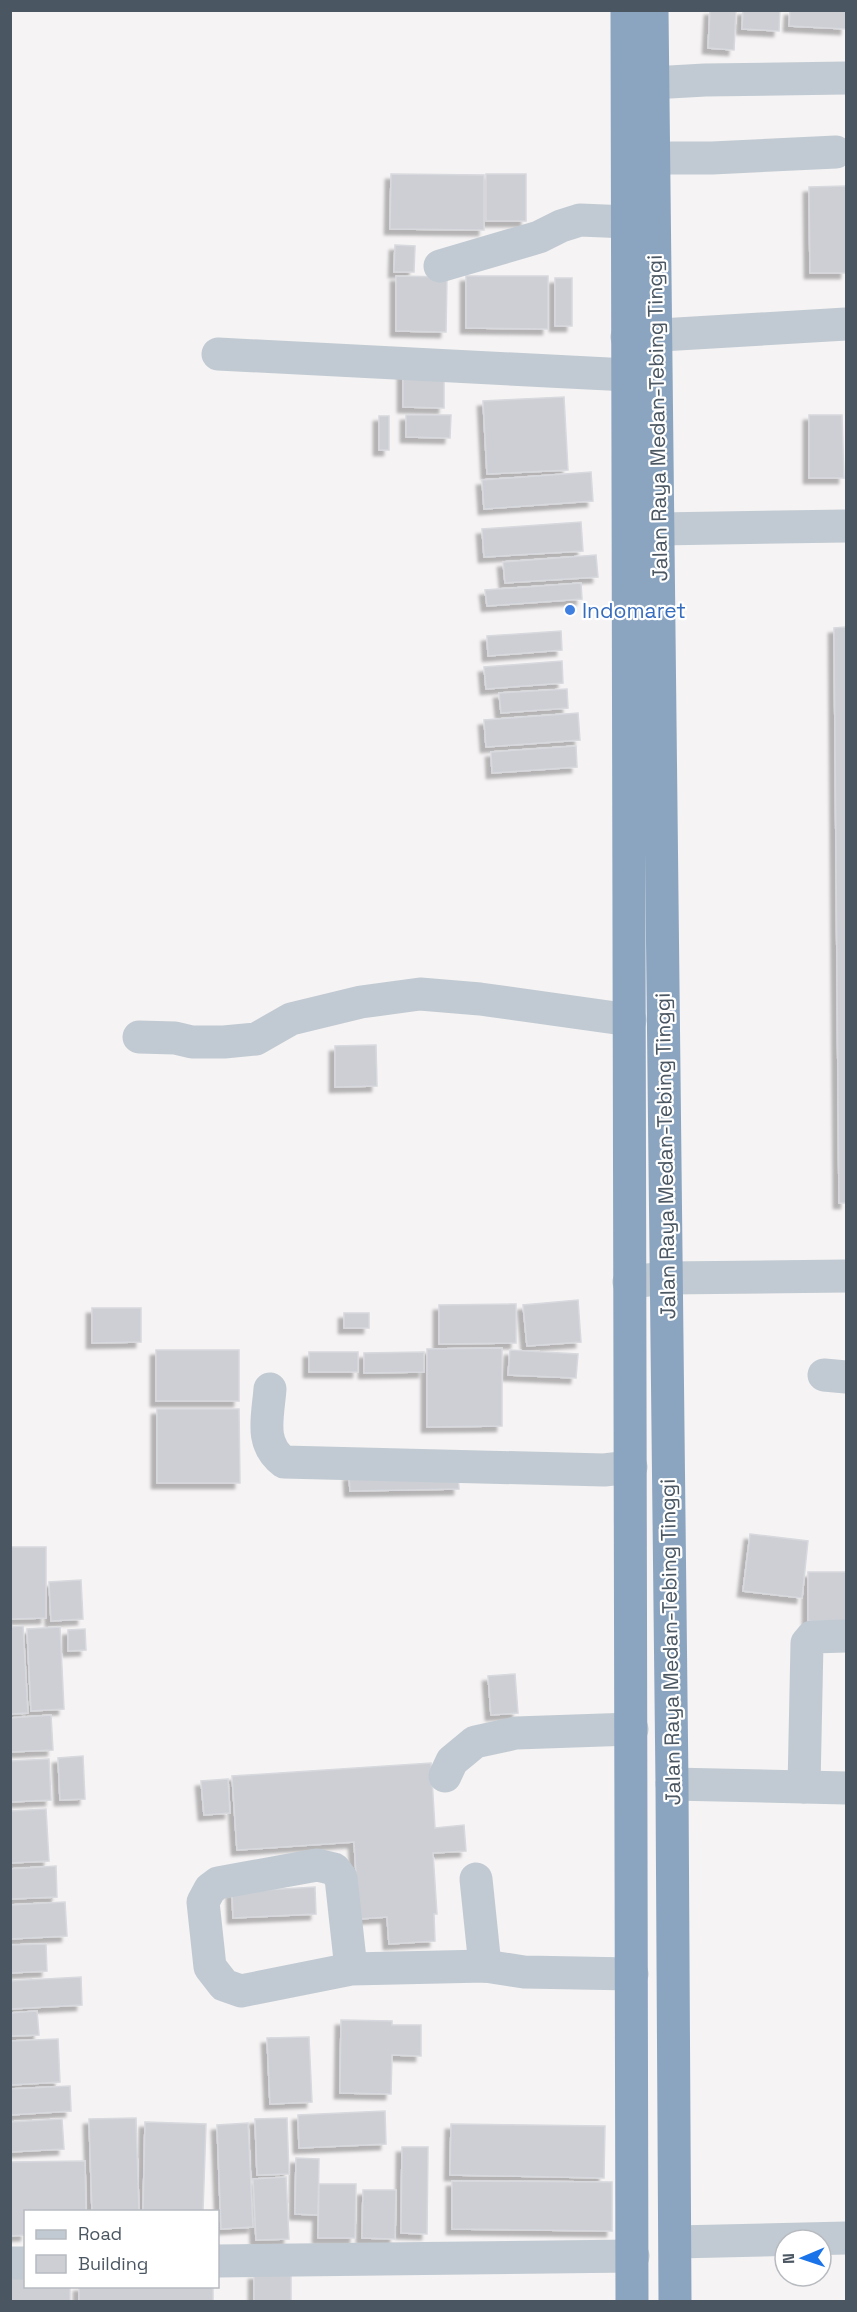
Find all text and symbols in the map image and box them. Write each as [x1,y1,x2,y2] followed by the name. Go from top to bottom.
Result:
[641,254,673,582] street label: Jalan Raya Medan-Tebing Tinggi
[582,597,686,624] place label: Indomaret
[563,603,577,617] marker: Indomaret
[649,992,681,1320] street label: Jalan Raya Medan-Tebing Tinggi
[654,1478,686,1806] street label: Jalan Raya Medan-Tebing Tinggi
[24,2210,219,2288] legend
[78,2222,122,2245] text: Road
[773,2228,833,2288] north arrow
[78,2252,148,2275] text: Building
[778,2253,799,2264] text: N

